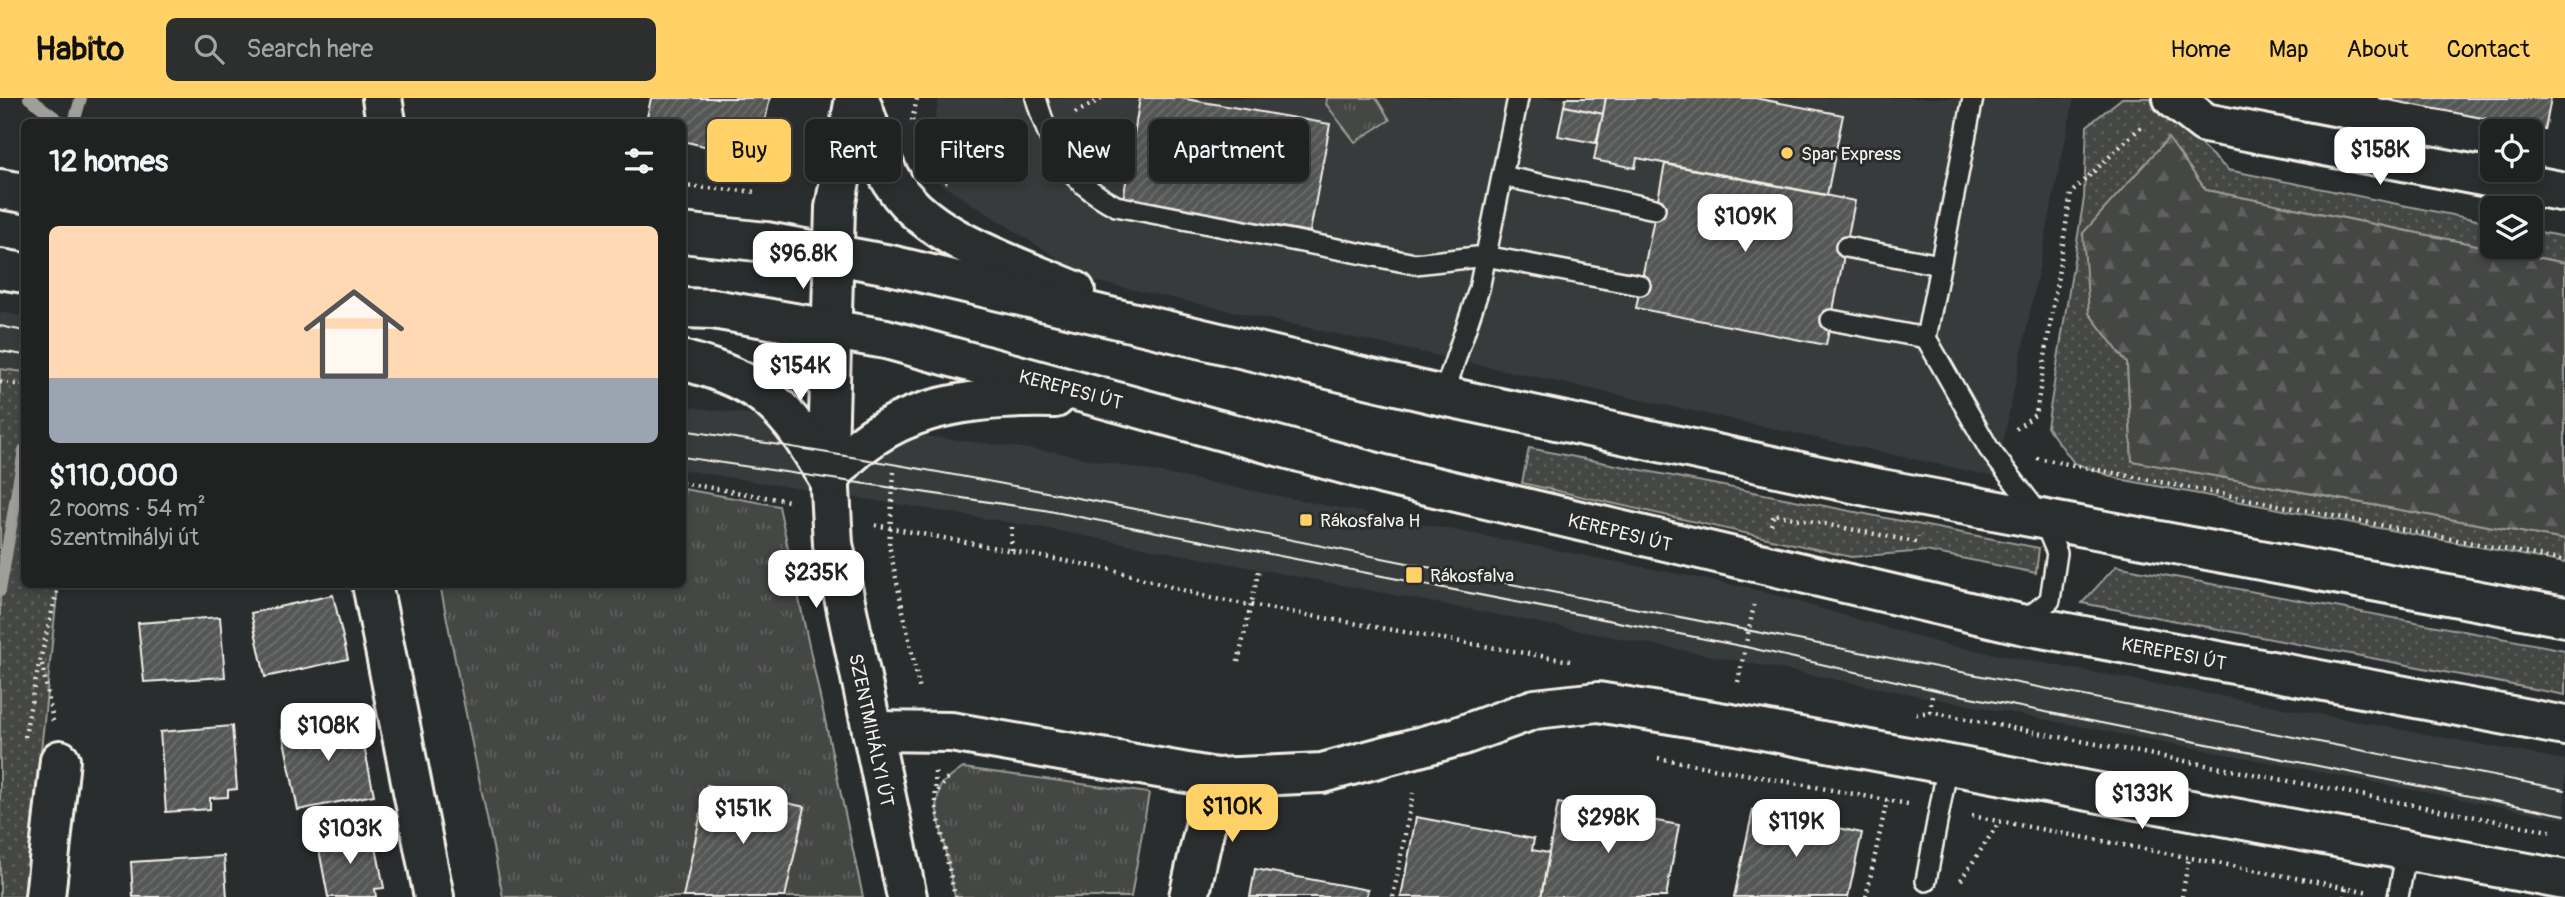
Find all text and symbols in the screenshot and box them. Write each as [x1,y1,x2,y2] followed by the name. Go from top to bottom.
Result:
[166,18,656,81] search box
[35,29,124,70] text: Habito
[190,30,228,68] icon: search
[246,33,373,65] text: Search here
[2170,35,2231,64] text: Home
[2269,35,2309,64] text: Map
[2347,35,2409,64] text: About
[2447,35,2530,64] text: Contact
[707,119,791,182] chip: Buy
[805,119,901,182] chip: Rent
[915,119,1028,182] chip: Filters
[1042,119,1135,182] chip: New
[1149,119,1309,182] chip: Apartment
[2480,119,2543,259] map controls
[2480,119,2543,182] button: locate
[2331,127,2429,187] pin: $158K
[2350,135,2410,164] text: $158K
[620,142,658,180] icon: filters
[1801,142,1901,166] place label: Spar Express
[49,143,168,180] text: 12 homes
[1779,145,1795,161] marker: Spar Express
[1696,194,1794,254] pin: $109K
[2480,196,2543,259] button: layers
[1714,202,1776,231] text: $109K
[746,232,860,291] pin: $96.8K
[769,239,837,268] text: $96.8K
[291,271,417,397] icon: home
[751,344,849,403] pin: $154K
[769,351,831,380] text: $154K
[1016,365,1125,415] street label: KEREPESI ÚT
[49,457,178,494] text: $110,000
[49,494,206,523] text: 2 rooms · 54 m²
[1565,508,1674,557] street label: KEREPESI ÚT
[1320,509,1420,533] place label: Rákosfalva H
[1298,512,1314,528] marker: Rákosfalva H
[49,523,199,552] text: Szentmihályi út
[767,550,865,610] pin: $235K
[784,558,848,587] text: $235K
[1430,564,1514,588] place label: Rákosfalva
[1404,565,1424,585] marker: Rákosfalva
[2119,632,2228,676] street label: KEREPESI ÚT
[843,651,899,809] street label: SZENTMIHÁLYI ÚT
[279,704,377,763] pin: $108K
[297,711,359,740] text: $108K
[2093,772,2191,831] pin: $133K
[2112,779,2173,808] text: $133K
[1183,784,1281,844] pin: $110K
[694,786,792,846] pin: $151K
[1202,792,1262,821] text: $110K
[715,794,771,823] text: $151K
[1559,796,1657,855] pin: $298K
[1747,800,1845,859] pin: $119K
[1577,803,1639,832] text: $298K
[301,806,399,866] pin: $103K
[1768,807,1824,836] text: $119K
[318,814,382,843] text: $103K

